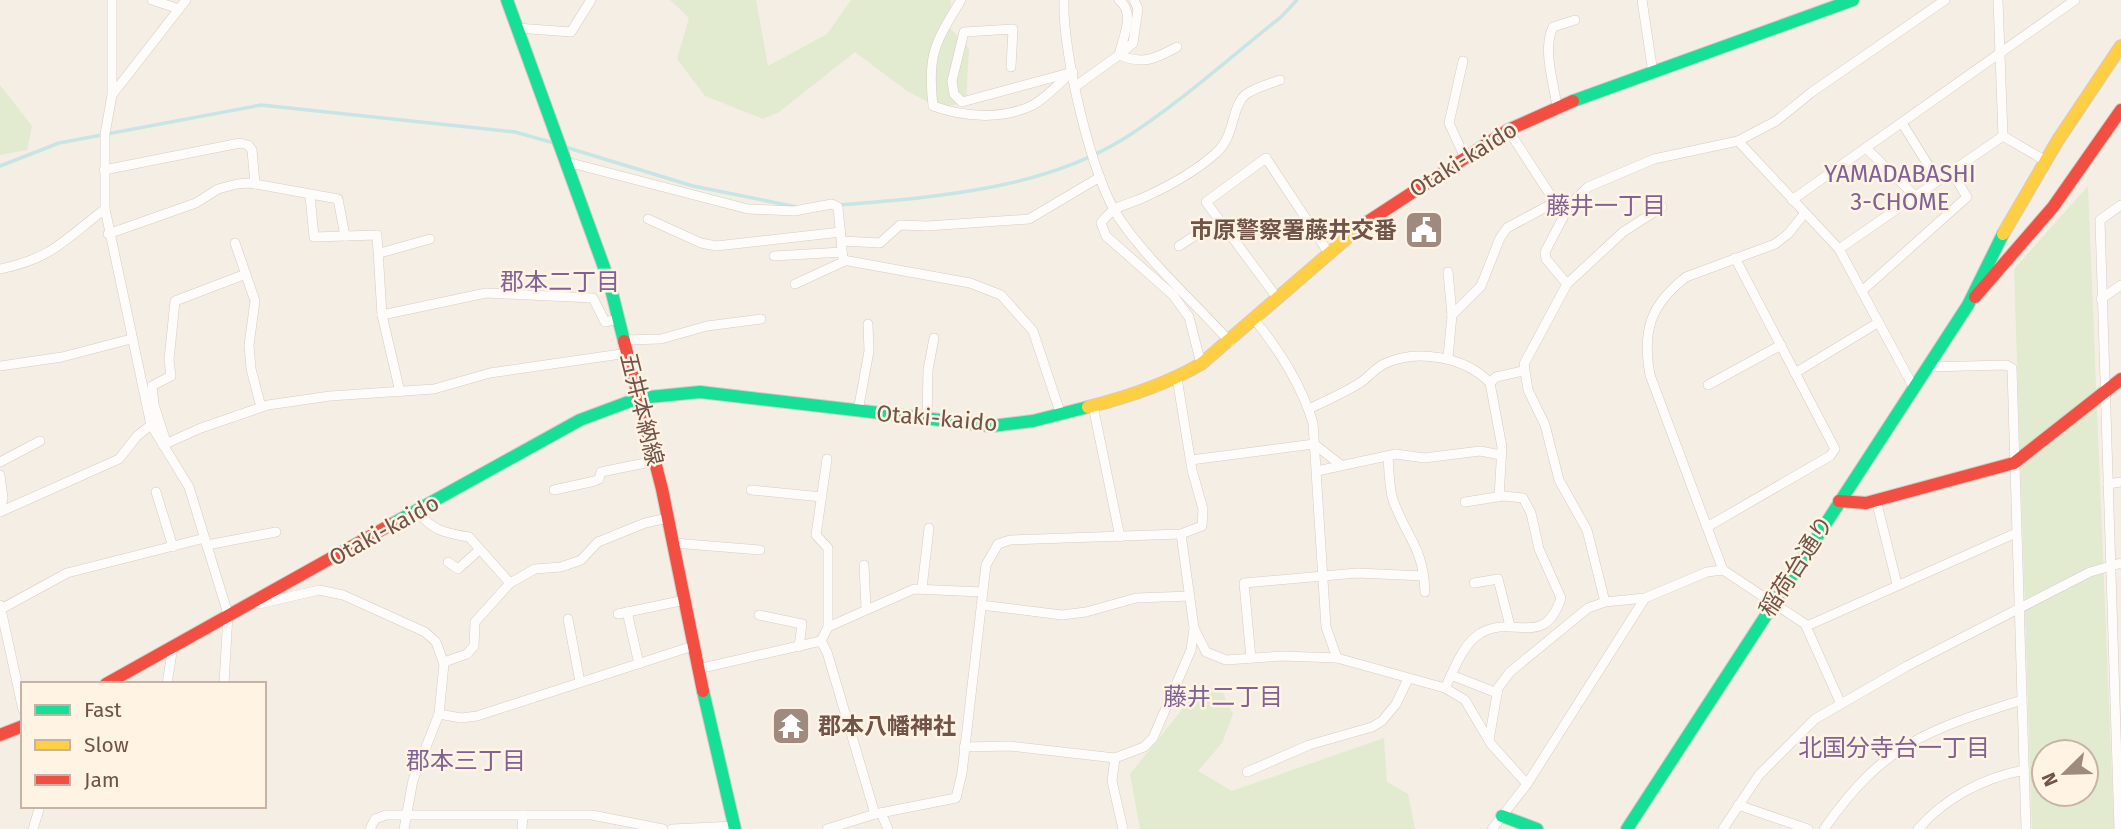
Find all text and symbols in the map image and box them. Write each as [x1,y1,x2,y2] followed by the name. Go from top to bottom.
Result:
[1404,115,1522,203] street label: Otaki-kaido
[1824,160,1976,216] district label: YAMADABASHI 3-CHOME
[1546,192,1666,220] district label: 藤井一丁目
[1403,209,1445,251] public building icon: 市原警察署藤井交番
[1190,216,1397,244] place label: 市原警察署藤井交番
[500,268,620,296] district label: 郡本二丁目
[615,350,669,468] street label: 五井本納線
[875,399,999,437] street label: Otaki-kaido
[324,488,444,572] street label: Otaki-kaido
[1753,510,1839,622] street label: 稲荷台通り
[21,682,266,808] legend
[1163,683,1283,711] district label: 藤井二丁目
[84,697,122,723] text: Fast
[770,705,812,747] temple icon: 郡本八幡神社
[818,712,956,740] place label: 郡本八幡神社
[84,732,129,758] text: Slow
[1798,734,1990,762] district label: 北国分寺台一丁目
[2030,738,2100,808] north arrow
[406,747,526,775] district label: 郡本三丁目
[84,767,120,793] text: Jam
[2037,769,2063,790] text: N

